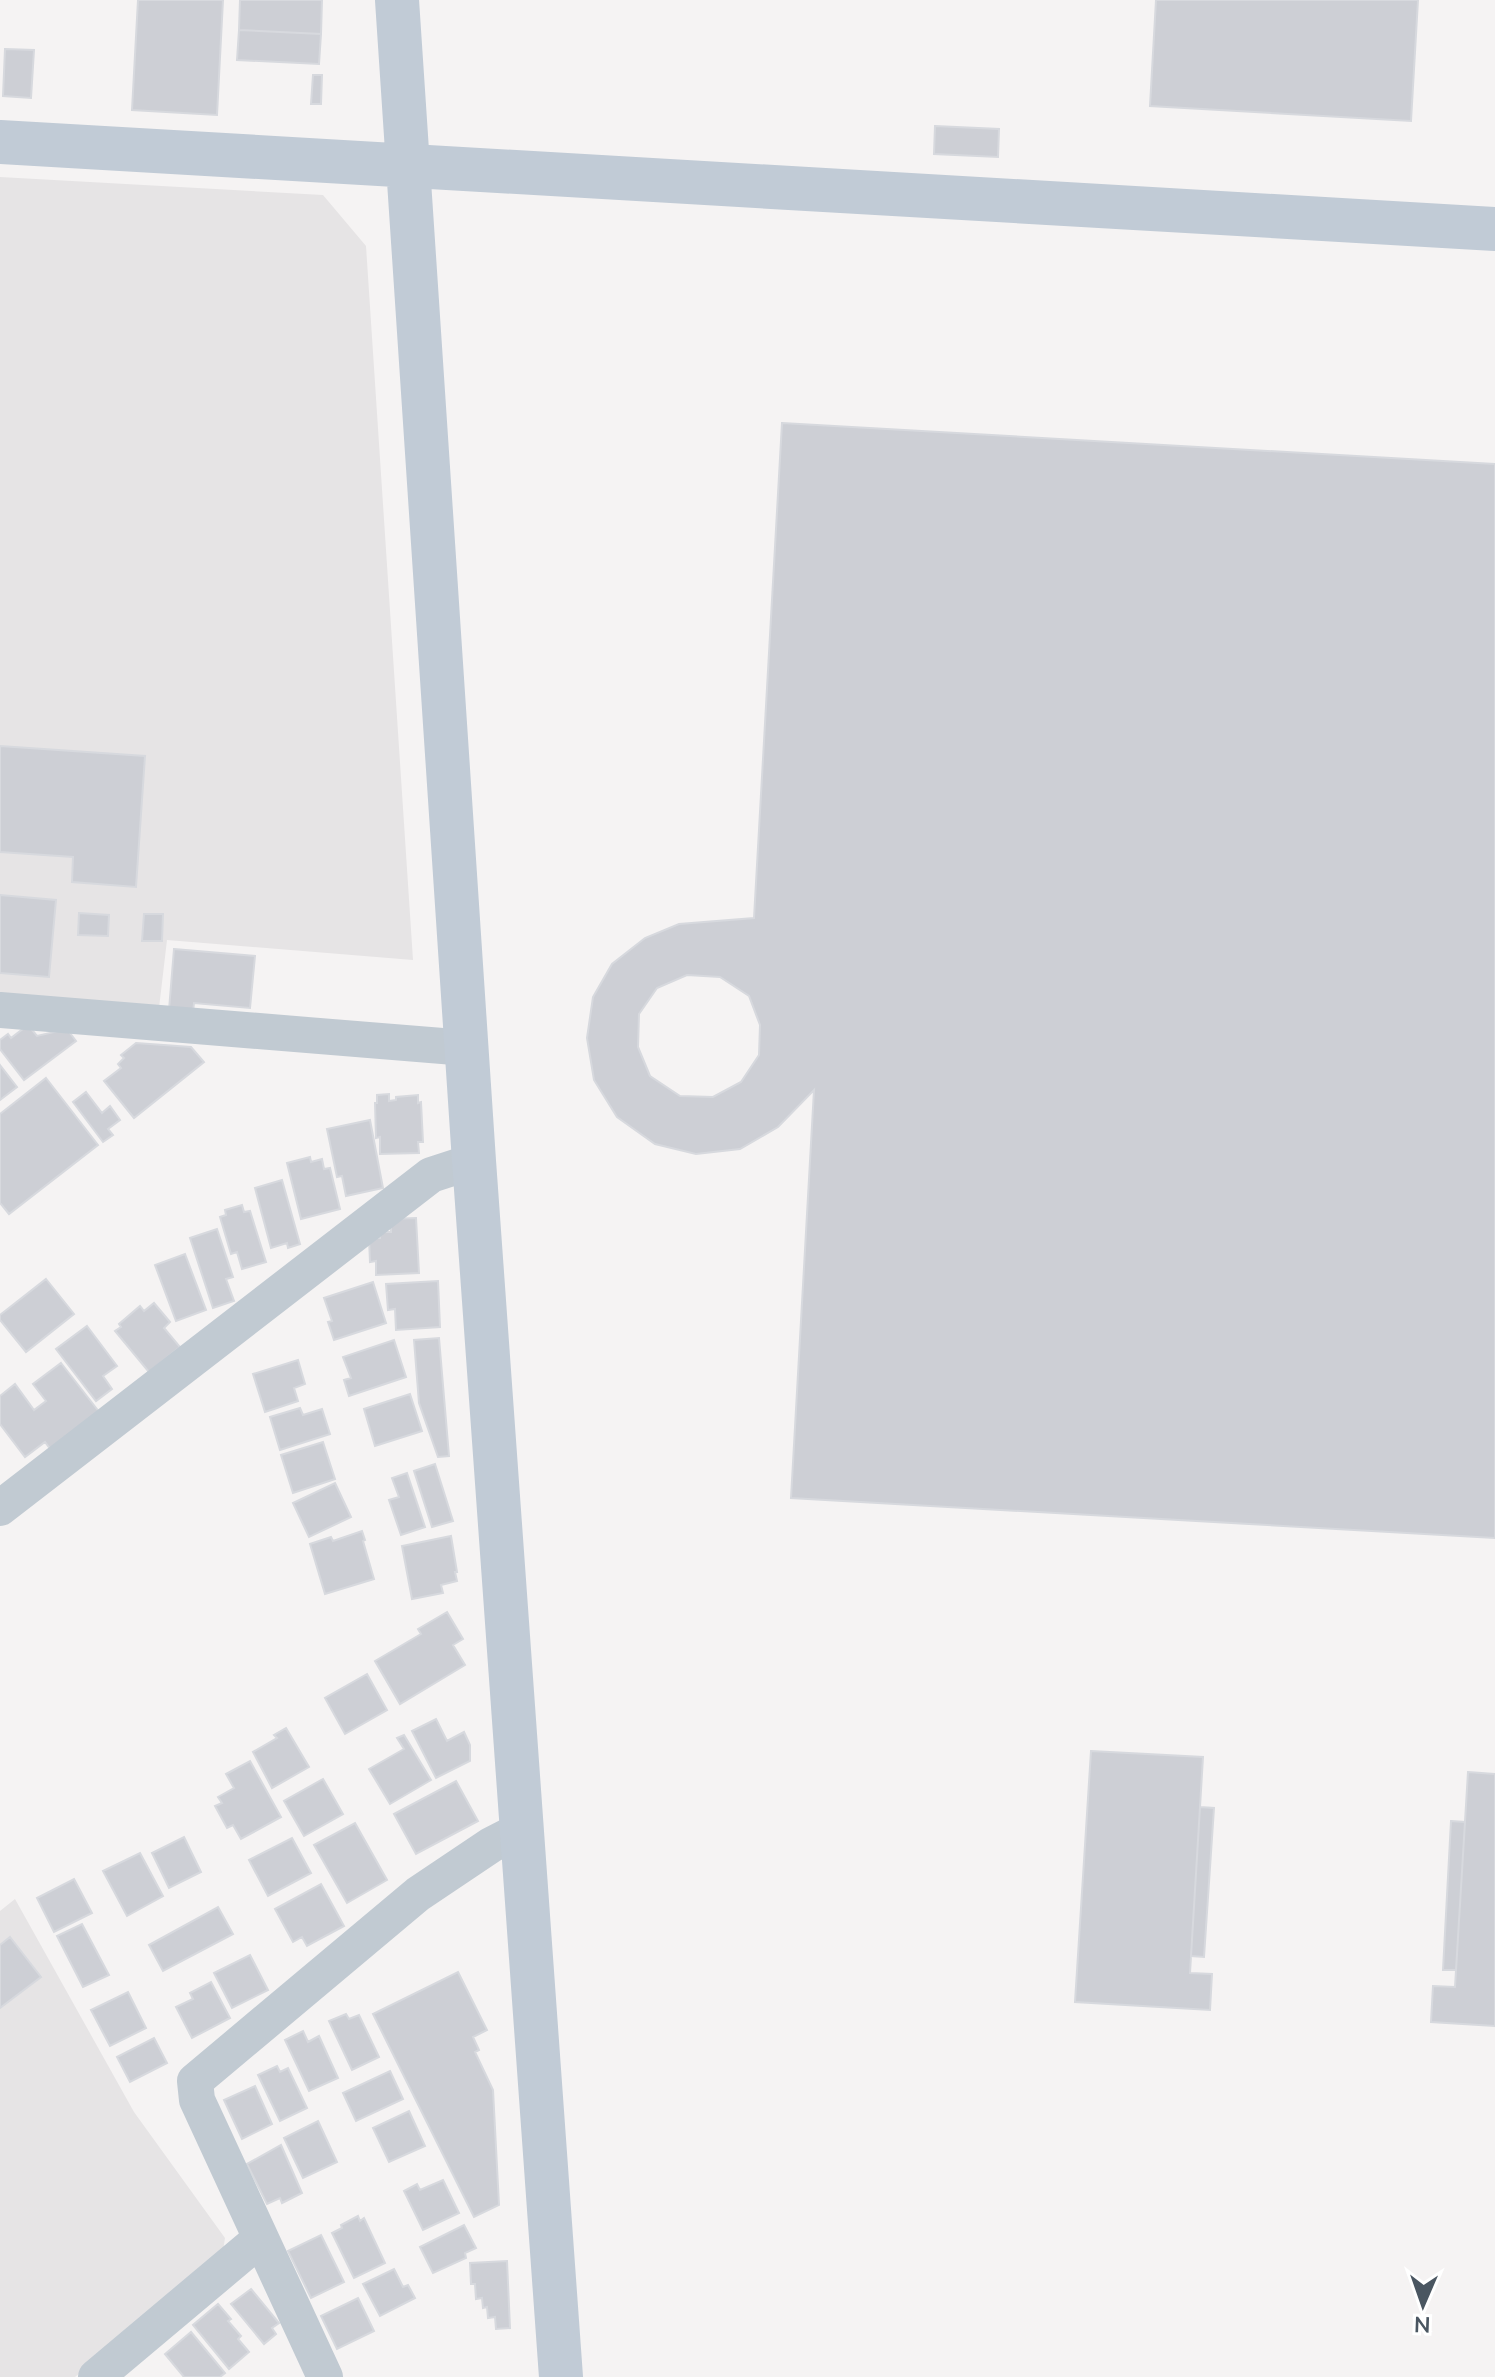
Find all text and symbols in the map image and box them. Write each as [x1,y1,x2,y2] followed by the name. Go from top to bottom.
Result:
[1383,2265,1463,2345] north arrow
[1414,2309,1431,2339] text: N

